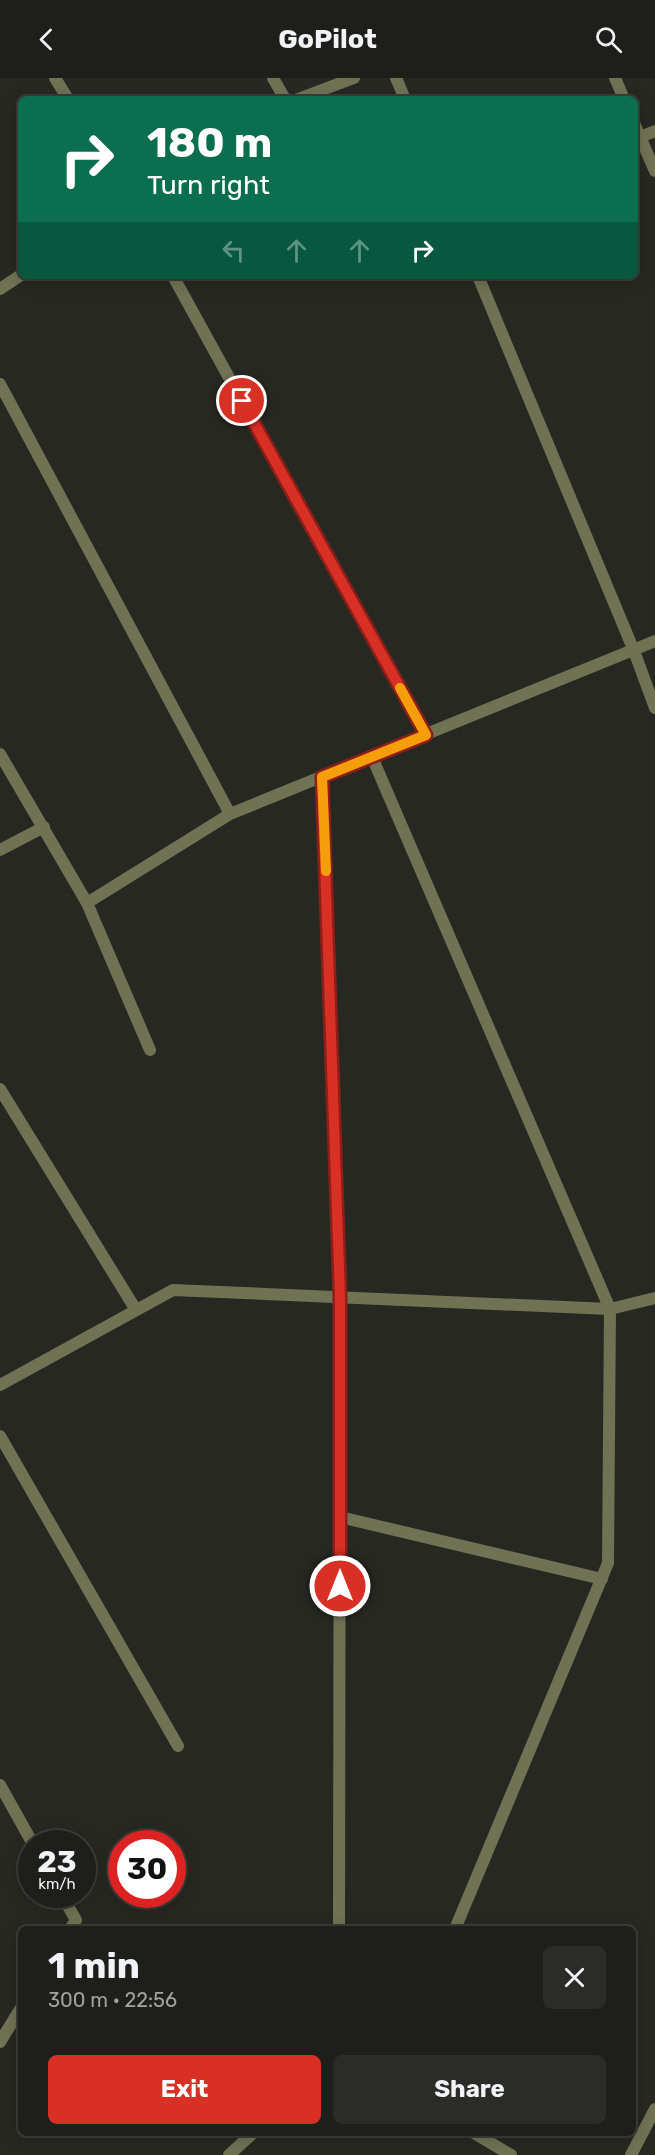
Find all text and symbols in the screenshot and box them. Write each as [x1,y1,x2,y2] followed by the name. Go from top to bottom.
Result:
[30,23,63,56] icon: back
[278,23,377,55] text: GoPilot
[592,23,625,56] icon: search
[147,118,272,168] text: 180 m
[48,120,126,198] icon: right
[147,169,270,201] text: Turn right
[217,234,250,267] icon: left
[280,234,313,267] icon: ahead
[343,234,376,267] icon: ahead
[406,234,439,267] icon: right
[216,375,267,426] pin
[225,384,258,417] icon: arrive
[308,1554,372,1618] position arrow
[108,1830,186,1908] speed limit sign: 30
[37,1844,77,1880] text: 23
[38,1875,76,1893] text: km/h
[48,1944,140,1987] text: 1 min
[543,1946,606,2009] button: close
[48,1988,177,2012] text: 300 m · 22:56
[48,2055,321,2124] button: Exit
[333,2055,606,2124] button: Share

